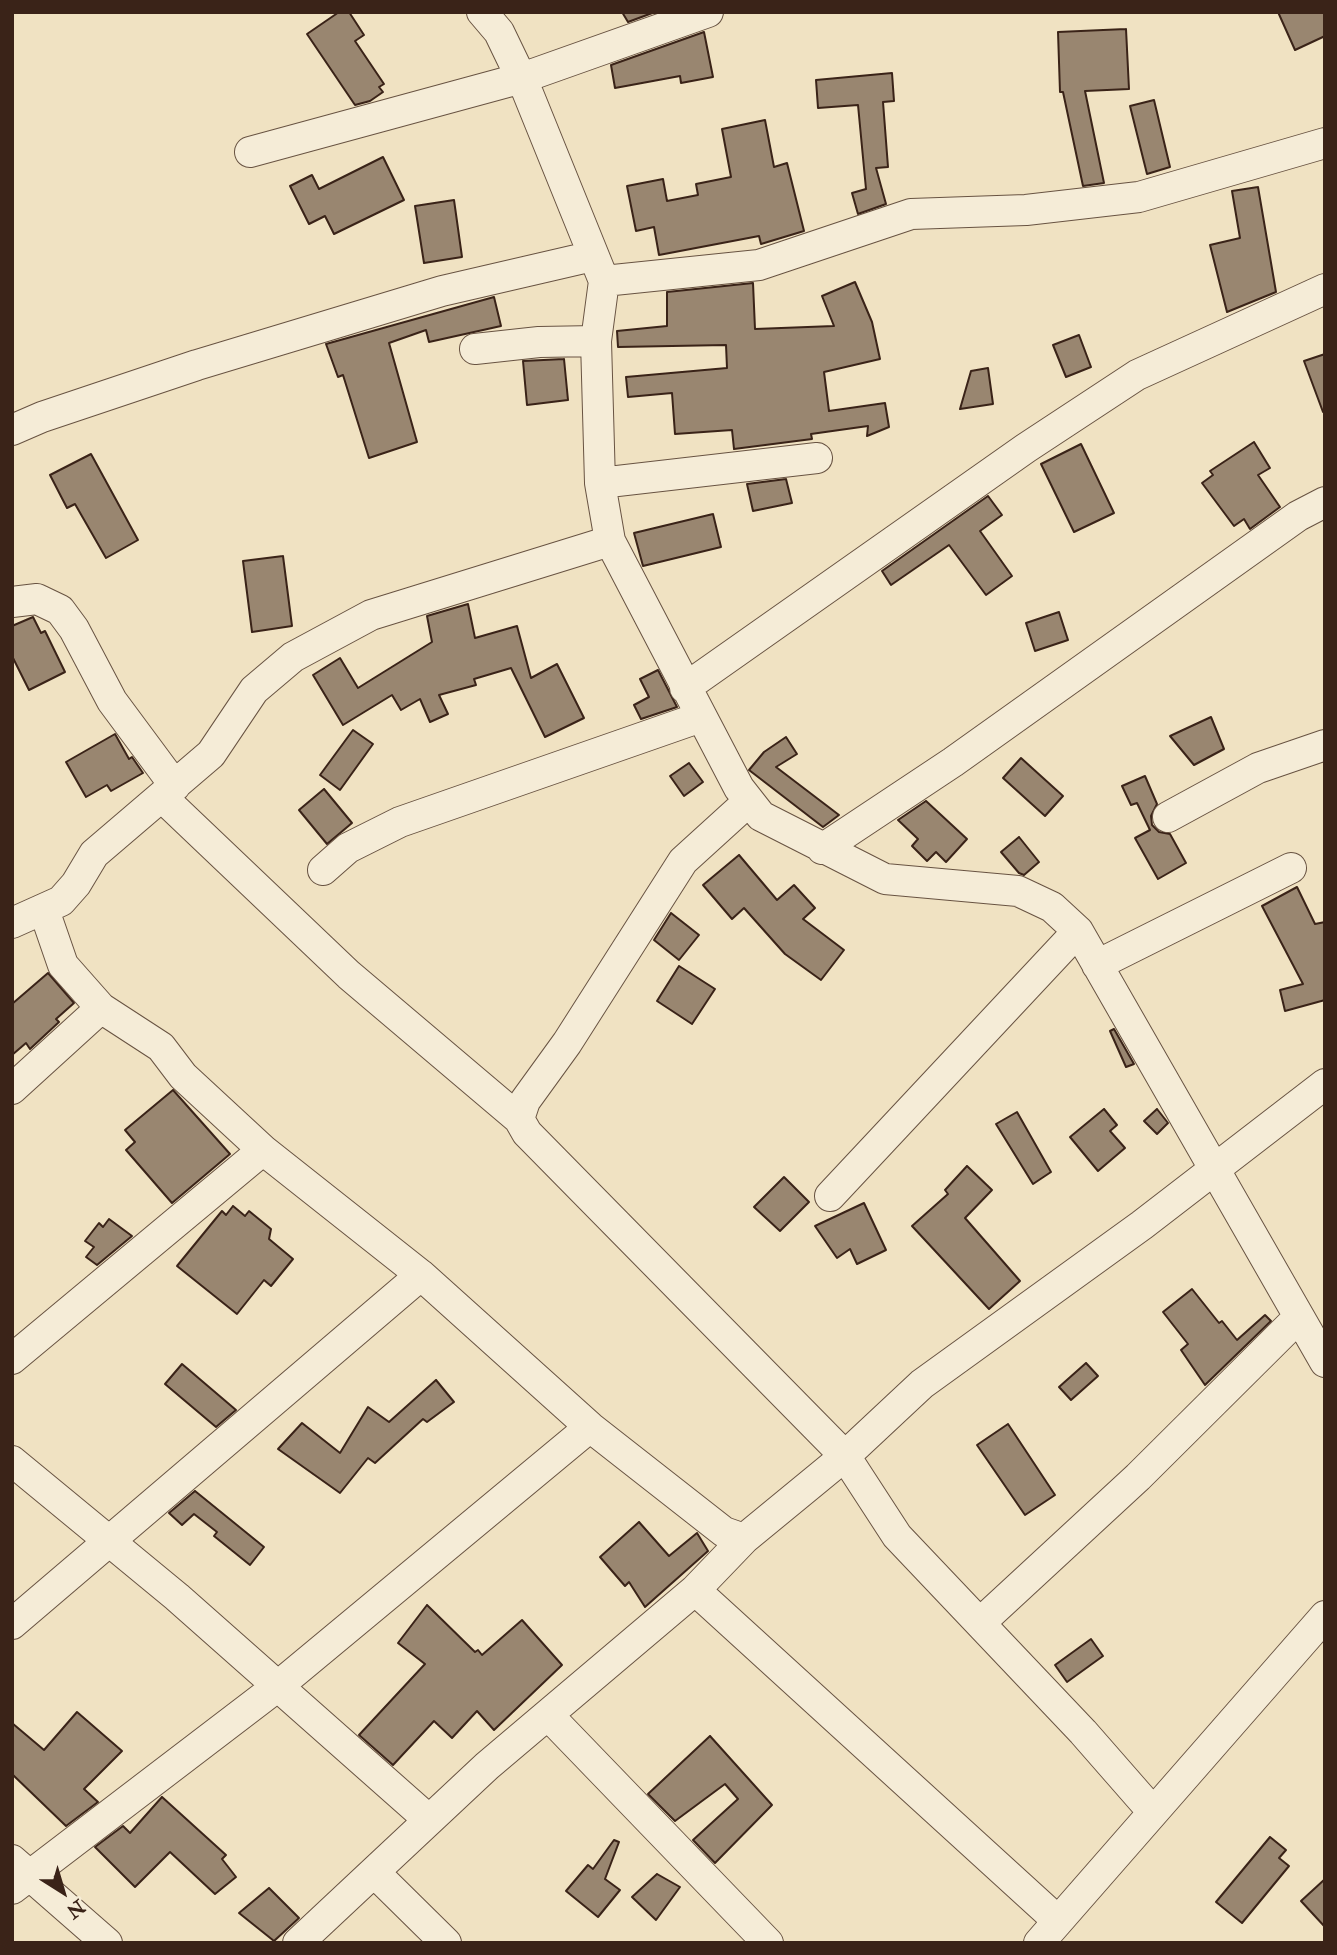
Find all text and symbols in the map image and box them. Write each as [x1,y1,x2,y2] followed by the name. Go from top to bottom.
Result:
[28,1857,98,1927] north arrow
[62,1894,90,1923] text: N

